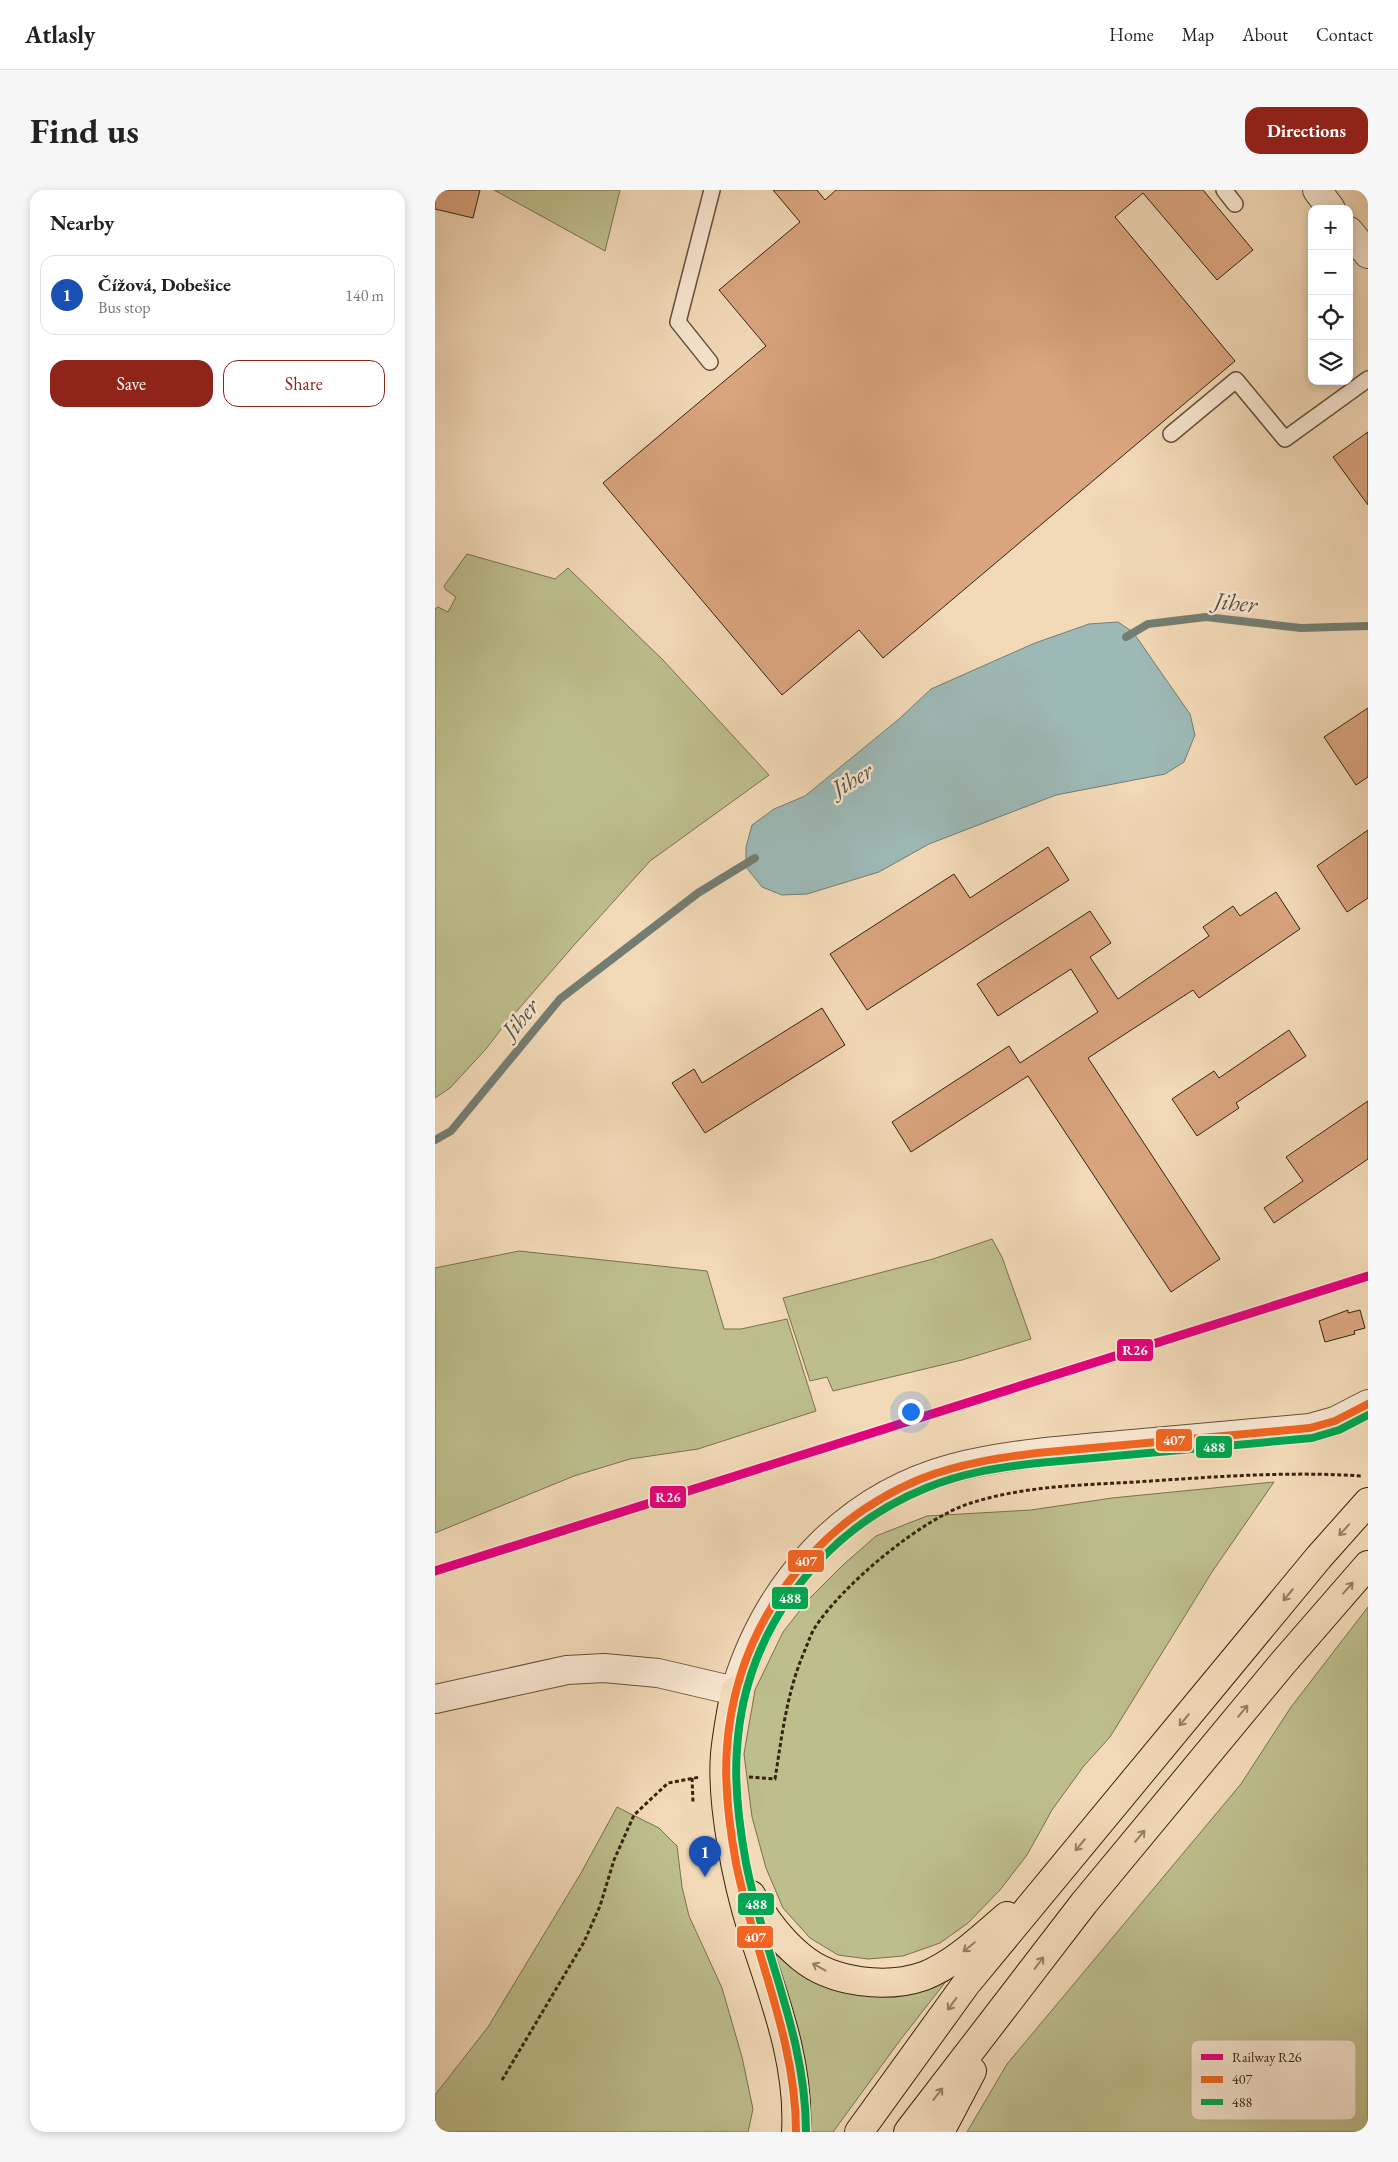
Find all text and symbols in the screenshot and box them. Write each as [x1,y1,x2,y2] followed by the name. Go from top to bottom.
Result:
[25,19,95,50] text: Atlasly
[1109,23,1154,46] text: Home
[1182,23,1214,46] text: Map
[1242,23,1288,46] text: About
[1316,23,1373,46] text: Contact
[1245,107,1368,154] button: Directions
[30,108,139,153] text: Find us
[1308,205,1353,385] map controls
[1308,205,1353,250] button: +
[50,209,114,236] text: Nearby
[1308,250,1353,295] button: −
[98,272,231,297] text: Čížová, Dobešice
[63,285,71,306] text: 1
[345,285,384,306] text: 140 m
[1308,295,1353,340] button: locate
[98,297,151,318] text: Bus stop
[1308,340,1353,385] button: layers
[50,360,213,407] button: Save
[223,360,385,407] button: Share
[1208,584,1261,620] water label: Jiher
[822,754,880,806] water label: Jiher
[491,990,547,1048] water label: Jiher
[1116,1338,1154,1362] line badge: R26
[1122,1341,1148,1359] text: R26
[898,1399,924,1425] your location
[1155,1428,1193,1452] line badge: 407
[1163,1431,1186,1449] text: 407
[1195,1435,1233,1459] line badge: 488
[1203,1438,1225,1456] text: 488
[649,1485,687,1509] line badge: R26
[655,1488,681,1506] text: R26
[1338,1523,1349,1536] one-way arrow
[787,1549,825,1573] line badge: 407
[795,1552,818,1570] text: 407
[1342,1581,1354,1594] one-way arrow
[771,1586,809,1610] line badge: 488
[1283,1588,1294,1601] one-way arrow
[779,1589,801,1607] text: 488
[1238,1704,1249,1717] one-way arrow
[1179,1713,1190,1726] one-way arrow
[1134,1829,1145,1842] one-way arrow
[689,1836,721,1877] pin: 1
[1075,1838,1086,1851] one-way arrow
[737,1892,775,1916] line badge: 488
[745,1895,767,1913] text: 488
[736,1925,774,1949] line badge: 407
[744,1928,767,1946] text: 407
[963,1941,976,1952] one-way arrow
[1034,1956,1044,1970] one-way arrow
[812,1962,826,1972] one-way arrow
[947,1997,957,2011] one-way arrow
[1191,2040,1356,2120] legend
[1232,2048,1302,2066] text: Railway R26
[1232,2070,1252,2088] text: 407
[932,2087,943,2100] one-way arrow
[1232,2093,1252,2111] text: 488

